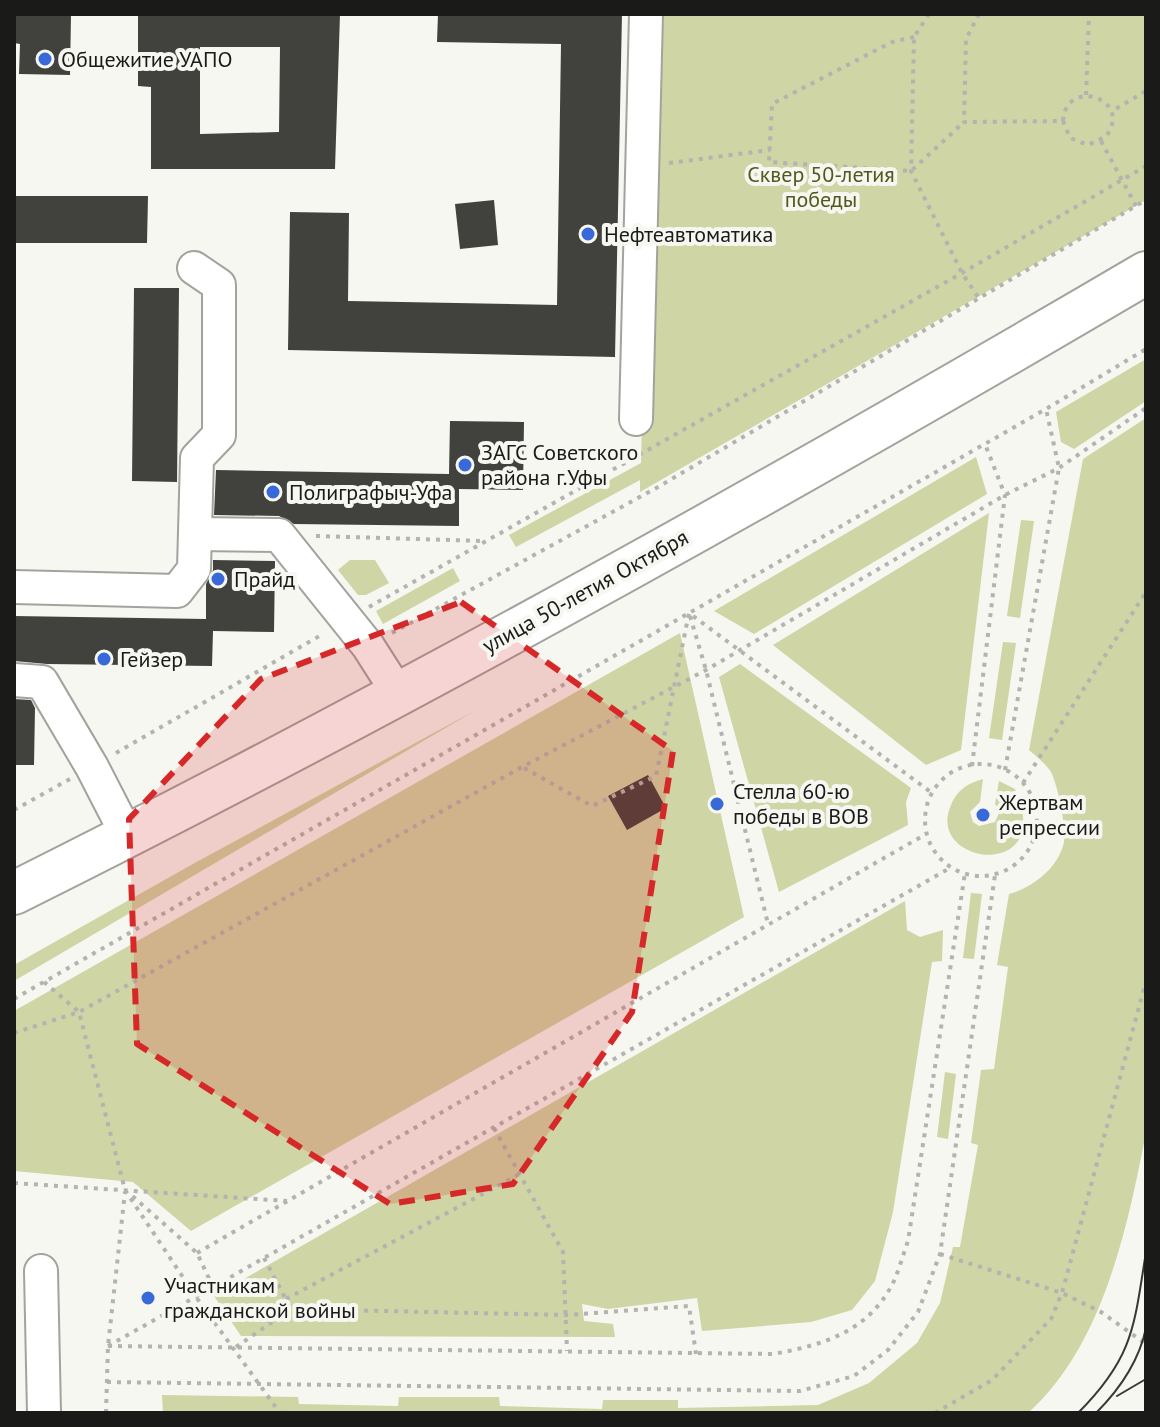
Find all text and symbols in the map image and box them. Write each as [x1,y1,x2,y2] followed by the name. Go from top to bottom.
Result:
[61,45,232,73] place label: Общежитие УАПО
[36,50,54,68] marker: Общежитие УАПО
[747,160,895,213] park label: Сквер 50-летия победы
[604,220,773,248] place label: Нефтеавтоматика
[579,225,597,243] marker: Нефтеавтоматика
[481,438,638,491] place label: ЗАГС Советского района г.Уфы
[456,456,474,474] marker: ЗАГС Советского района г.Уфы
[289,478,453,506] place label: Полиграфыч-Уфа
[264,483,282,501] marker: Полиграфыч-Уфа
[477,523,693,659] street label: улица 50-летия Октября
[234,565,295,593] place label: Прайд
[209,570,227,588] marker: Прайд
[120,645,183,673] place label: Гейзер
[95,650,113,668] marker: Гейзер
[733,777,869,830] place label: Стелла 60-ю победы в ВОВ
[998,788,1100,841] place label: Жертвам репрессии
[708,795,726,813] marker: Стелла 60-ю победы в ВОВ
[974,806,992,824] marker: Жертвам репрессии
[164,1271,356,1324] place label: Участникам гражданской войны
[139,1289,157,1307] marker: Участникам гражданской войны

